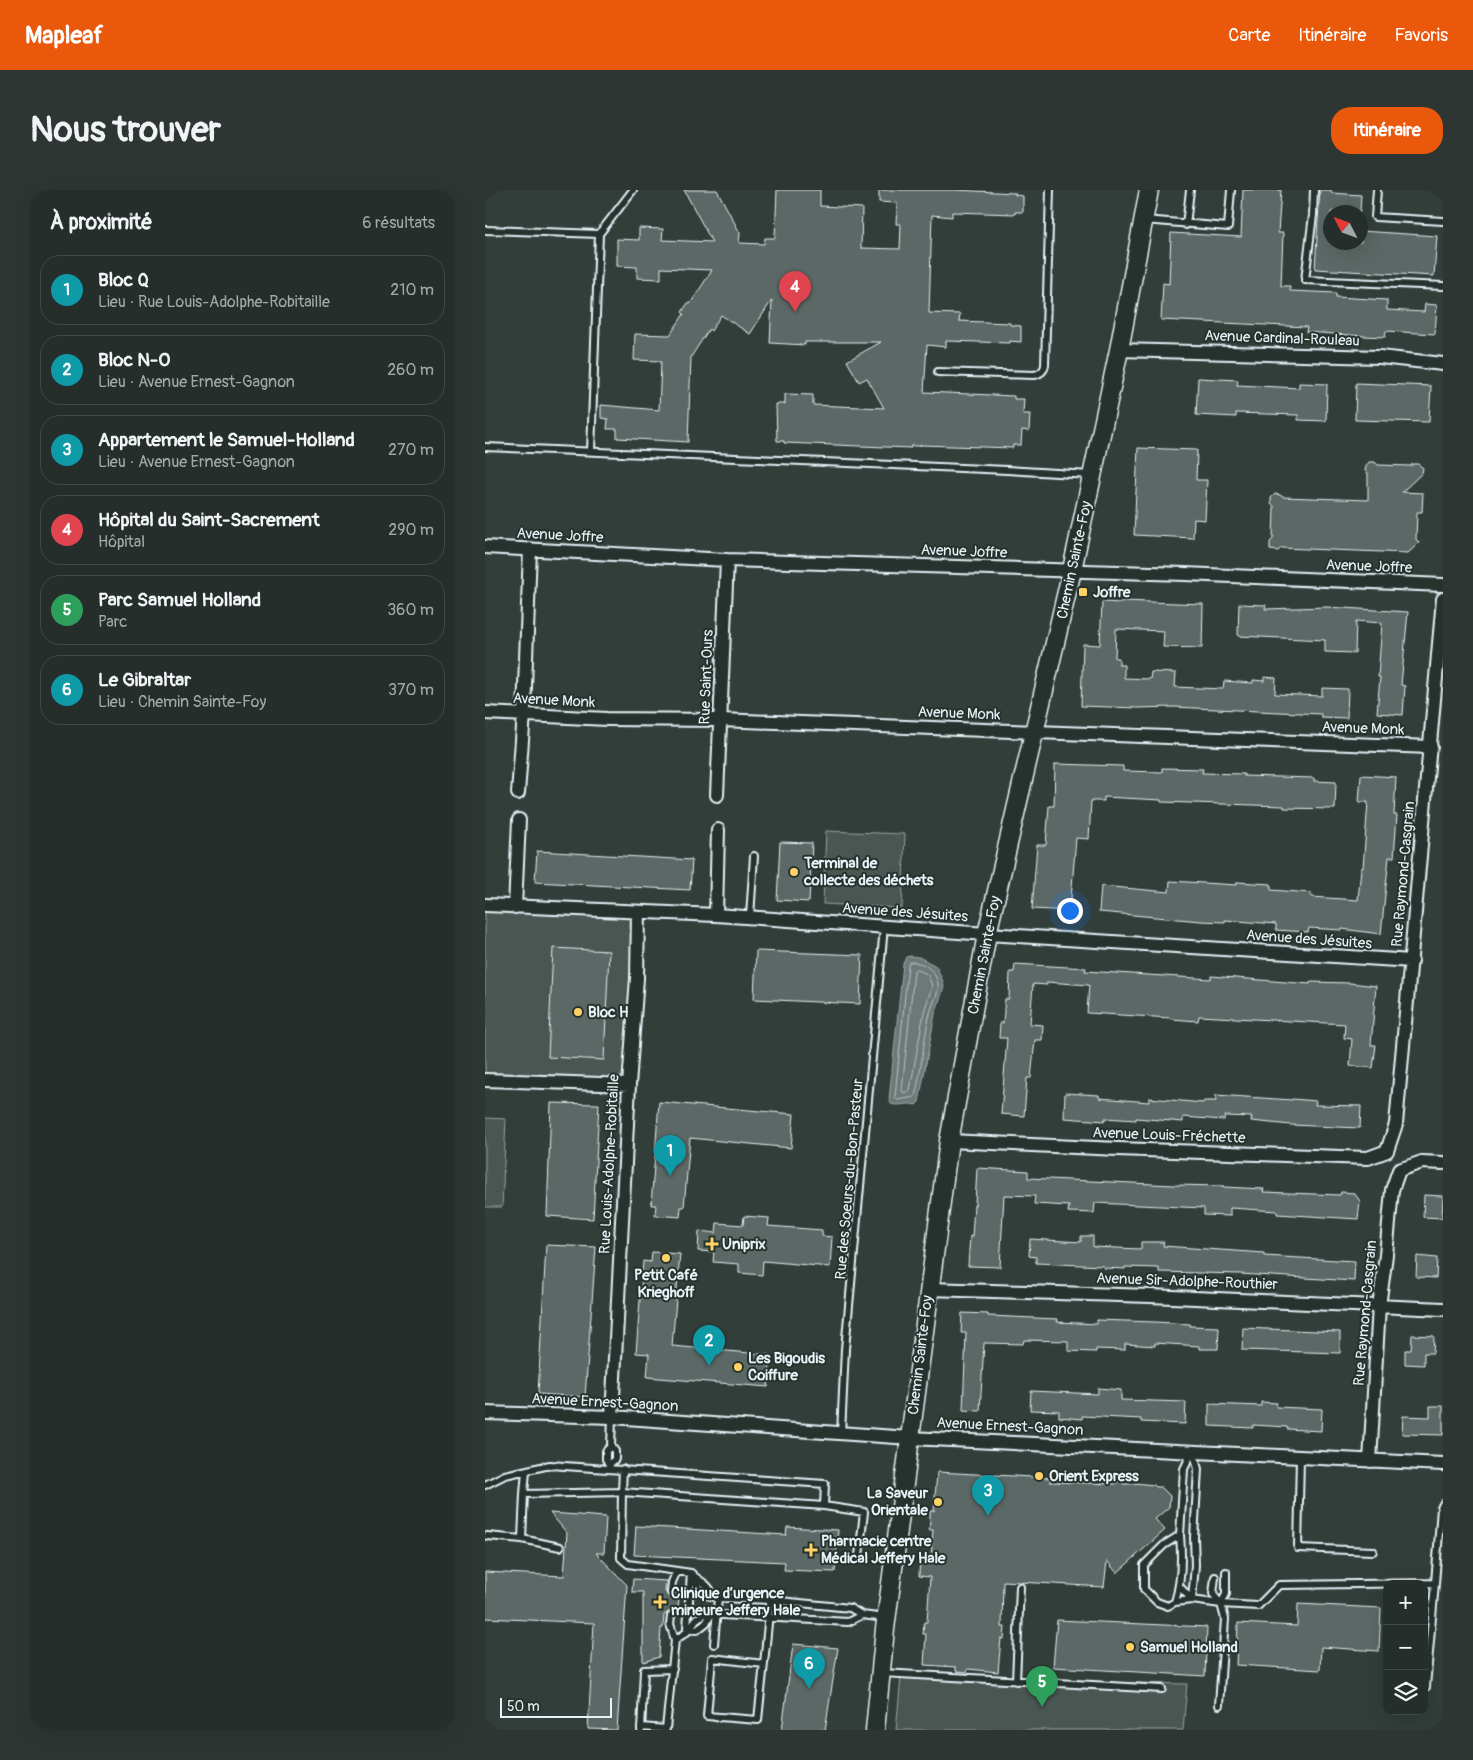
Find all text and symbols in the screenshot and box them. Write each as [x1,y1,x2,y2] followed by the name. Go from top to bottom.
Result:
[25,21,103,50] text: Mapleaf
[1228,24,1270,47] text: Carte
[1298,24,1366,47] text: Itinéraire
[1394,24,1448,47] text: Favoris
[1331,107,1443,154] button: Itinéraire
[30,108,221,152] text: Nous trouver
[1323,205,1368,250] north arrow
[50,209,153,236] text: À proximité
[362,213,435,233] text: 6 résultats
[98,268,149,292] text: Bloc Q
[779,271,811,312] pin: 4
[64,280,70,300] text: 1
[390,280,434,300] text: 210 m
[98,292,330,312] text: Lieu · Rue Louis-Adolphe-Robitaille
[1204,326,1360,351] street label: Avenue Cardinal-Rouleau
[98,348,170,372] text: Bloc N-O
[63,360,71,380] text: 2
[387,360,434,380] text: 260 m
[98,372,295,392] text: Lieu · Avenue Ernest-Gagnon
[98,428,355,452] text: Appartement le Samuel-Holland
[63,440,71,460] text: 3
[388,440,434,460] text: 270 m
[98,452,295,472] text: Lieu · Avenue Ernest-Gagnon
[1053,499,1096,621] street label: Chemin Sainte-Foy
[98,508,320,532] text: Hôpital du Saint-Sacrement
[62,520,72,540] text: 4
[388,520,434,540] text: 290 m
[516,524,604,547] street label: Avenue Joffre
[98,532,145,552] text: Hôpital
[920,540,1008,563] street label: Avenue Joffre
[1325,555,1413,578] street label: Avenue Joffre
[1093,583,1131,602] place label: Joffre
[1077,586,1089,598] marker: Joffre
[98,588,261,612] text: Parc Samuel Holland
[63,600,71,620] text: 5
[387,600,434,620] text: 360 m
[98,612,127,632] text: Parc
[695,629,718,725] street label: Rue Saint-Ours
[98,668,191,692] text: Le Gibraltar
[62,680,72,700] text: 6
[388,680,434,700] text: 370 m
[512,689,597,712] street label: Avenue Monk
[98,692,266,712] text: Lieu · Chemin Sainte-Foy
[917,703,1001,724] street label: Avenue Monk
[1321,718,1405,739] street label: Avenue Monk
[1388,800,1419,948] street label: Rue Raymond-Casgrain
[803,854,934,890] place label: Terminal de collecte des déchets
[788,866,800,878] marker: Terminal de collecte des déchets
[964,894,1005,1016] street label: Chemin Sainte-Foy
[1057,898,1083,924] your location
[841,899,969,926] street label: Avenue des Jésuites
[1245,926,1373,953] street label: Avenue des Jésuites
[588,1003,629,1022] place label: Bloc H
[572,1006,584,1018] marker: Bloc H
[595,1073,624,1254] street label: Rue Louis-Adolphe-Robitaille
[831,1077,868,1280] street label: Rue des Soeurs-du-Bon-Pasteur
[1092,1123,1246,1148] street label: Avenue Louis-Fréchette
[654,1135,686,1176] pin: 1
[722,1235,766,1254] place label: Uniprix
[706,1238,718,1250] marker: Uniprix
[1350,1239,1381,1387] street label: Rue Raymond-Casgrain
[660,1252,672,1264] marker: Petit Café Krieghoff
[634,1266,698,1302] place label: Petit Café Krieghoff
[1096,1269,1279,1294] street label: Avenue Sir-Adolphe-Routhier
[904,1294,937,1416] street label: Chemin Sainte-Foy
[693,1325,725,1366] pin: 2
[748,1349,825,1385] place label: Les Bigoudis Coiffure
[732,1361,744,1373] marker: Les Bigoudis Coiffure
[531,1389,679,1416] street label: Avenue Ernest-Gagnon
[936,1413,1084,1440] street label: Avenue Ernest-Gagnon
[1049,1467,1139,1486] place label: Orient Express
[1033,1470,1045,1482] marker: Orient Express
[972,1475,1004,1516] pin: 3
[867,1484,929,1520] place label: La Saveur Orientale
[932,1496,944,1508] marker: La Saveur Orientale
[821,1532,946,1568] place label: Pharmacie centre Médical Jeffery Hale
[805,1544,817,1556] marker: Pharmacie centre Médical Jeffery Hale
[1383,1580,1428,1715] map controls
[1383,1580,1428,1625] button: +
[671,1584,801,1620] place label: Clinique d’urgence mineure Jeffery Hale
[653,1595,667,1609] marker: Clinique d’urgence mineure Jeffery Hale
[1383,1625,1428,1670] button: −
[1140,1638,1238,1657] place label: Samuel Holland
[1124,1641,1136,1653] marker: Samuel Holland
[793,1648,825,1689] pin: 6
[1026,1666,1058,1707] pin: 5
[1383,1670,1428,1715] button: layers
[500,1695,613,1718] scale bar
[507,1698,540,1715] text: 50 m

